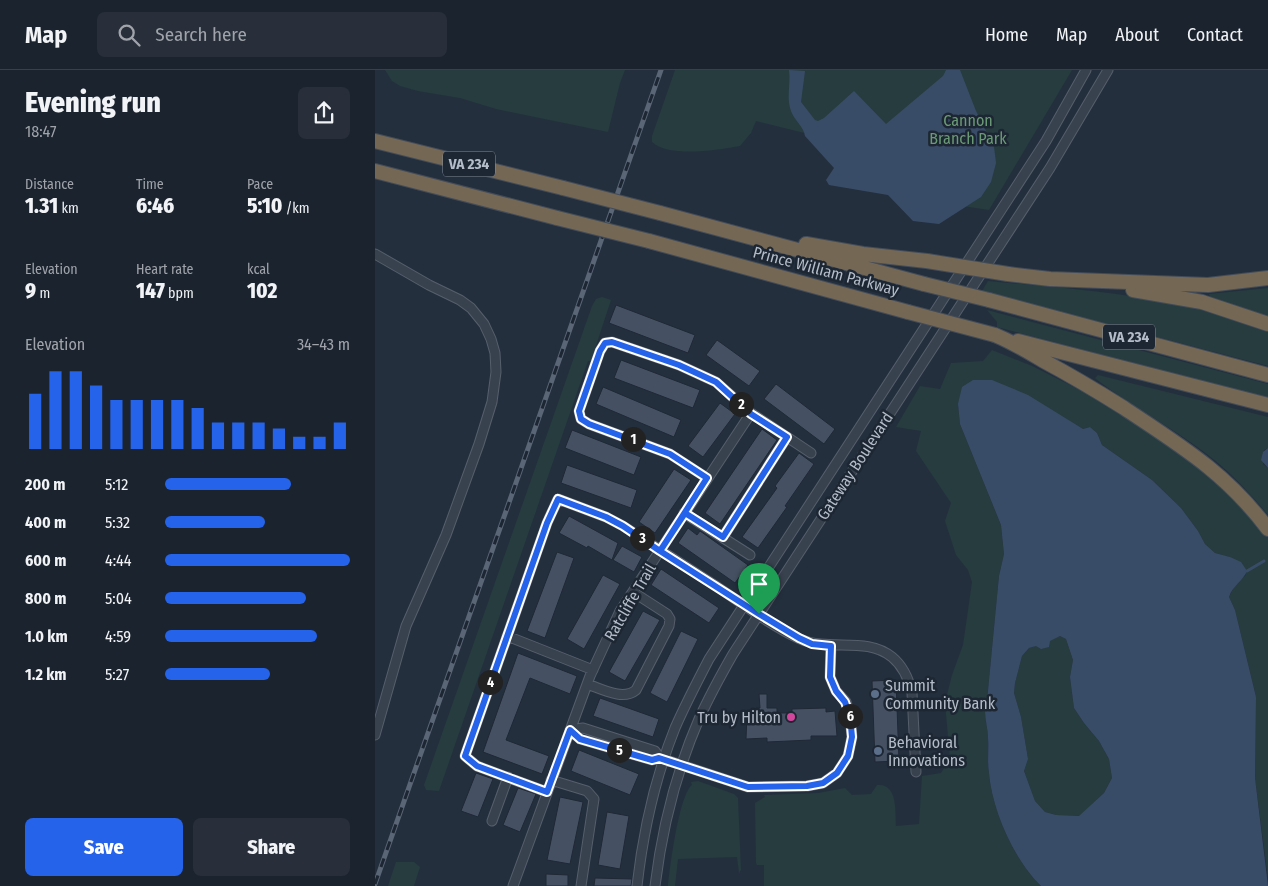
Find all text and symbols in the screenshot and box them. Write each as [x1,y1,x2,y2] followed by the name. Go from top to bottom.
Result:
[97,12,447,57] search box
[25,21,67,49] text: Map
[115,21,143,49] icon: search
[155,23,247,46] text: Search here
[985,24,1028,46] text: Home
[1056,24,1087,46] text: Map
[1115,24,1159,46] text: About
[1187,24,1243,46] text: Contact
[25,86,161,119] text: Evening run
[298,87,350,139] button: share
[929,111,1007,148] park label: Cannon Branch Park
[25,122,56,141] text: 18:47
[443,152,495,176] road number: VA 234
[25,176,74,193] text: Distance
[136,176,164,193] text: Time
[247,176,273,193] text: Pace
[25,193,58,219] text: 1.31
[136,193,174,219] text: 6:46
[247,193,282,219] text: 5:10
[58,200,79,217] text: km
[282,200,310,217] text: /km
[751,242,902,300] street label: Prince William Parkway
[25,261,78,278] text: Elevation
[136,261,193,278] text: Heart rate
[247,261,270,278] text: kcal
[25,278,36,304] text: 9
[136,278,165,304] text: 147
[247,278,277,304] text: 102
[36,285,50,302] text: m
[165,285,194,302] text: bpm
[1103,324,1155,350] road number: VA 234
[25,335,85,354] text: Elevation
[297,335,350,354] text: 34–43 m
[729,392,753,416] pin: 2
[738,396,745,413] text: 2
[813,409,897,523] street label: Gateway Boulevard
[621,426,645,452] pin: 1
[631,431,636,448] text: 1
[25,475,65,494] text: 200 m
[105,475,128,494] text: 5:12
[25,513,66,532] text: 400 m
[105,513,130,532] text: 5:32
[629,526,655,550] pin: 3
[639,530,646,547] text: 3
[25,551,66,570] text: 600 m
[105,551,132,570] text: 4:44
[600,560,660,644] street label: Ratcliffe Trail
[738,563,780,614] pin
[745,570,773,598] icon: arrive
[25,589,66,608] text: 800 m
[105,589,132,608] text: 5:04
[25,627,68,646] text: 1.0 km
[105,627,131,646] text: 4:59
[25,665,67,684] text: 1.2 km
[105,665,129,684] text: 5:27
[477,670,503,694] pin: 4
[487,674,494,691] text: 4
[885,676,996,713] place label: Summit Community Bank
[869,688,881,700] marker: Summit Community Bank
[837,704,863,728] pin: 6
[697,708,781,727] place label: Tru by Hilton
[847,708,854,725] text: 6
[785,711,797,723] marker: Tru by Hilton
[888,733,965,770] place label: Behavioral Innovations
[607,738,631,762] pin: 5
[616,742,623,759] text: 5
[872,745,884,757] marker: Behavioral Innovations
[25,818,183,876] button: Save
[193,818,350,876] button: Share

